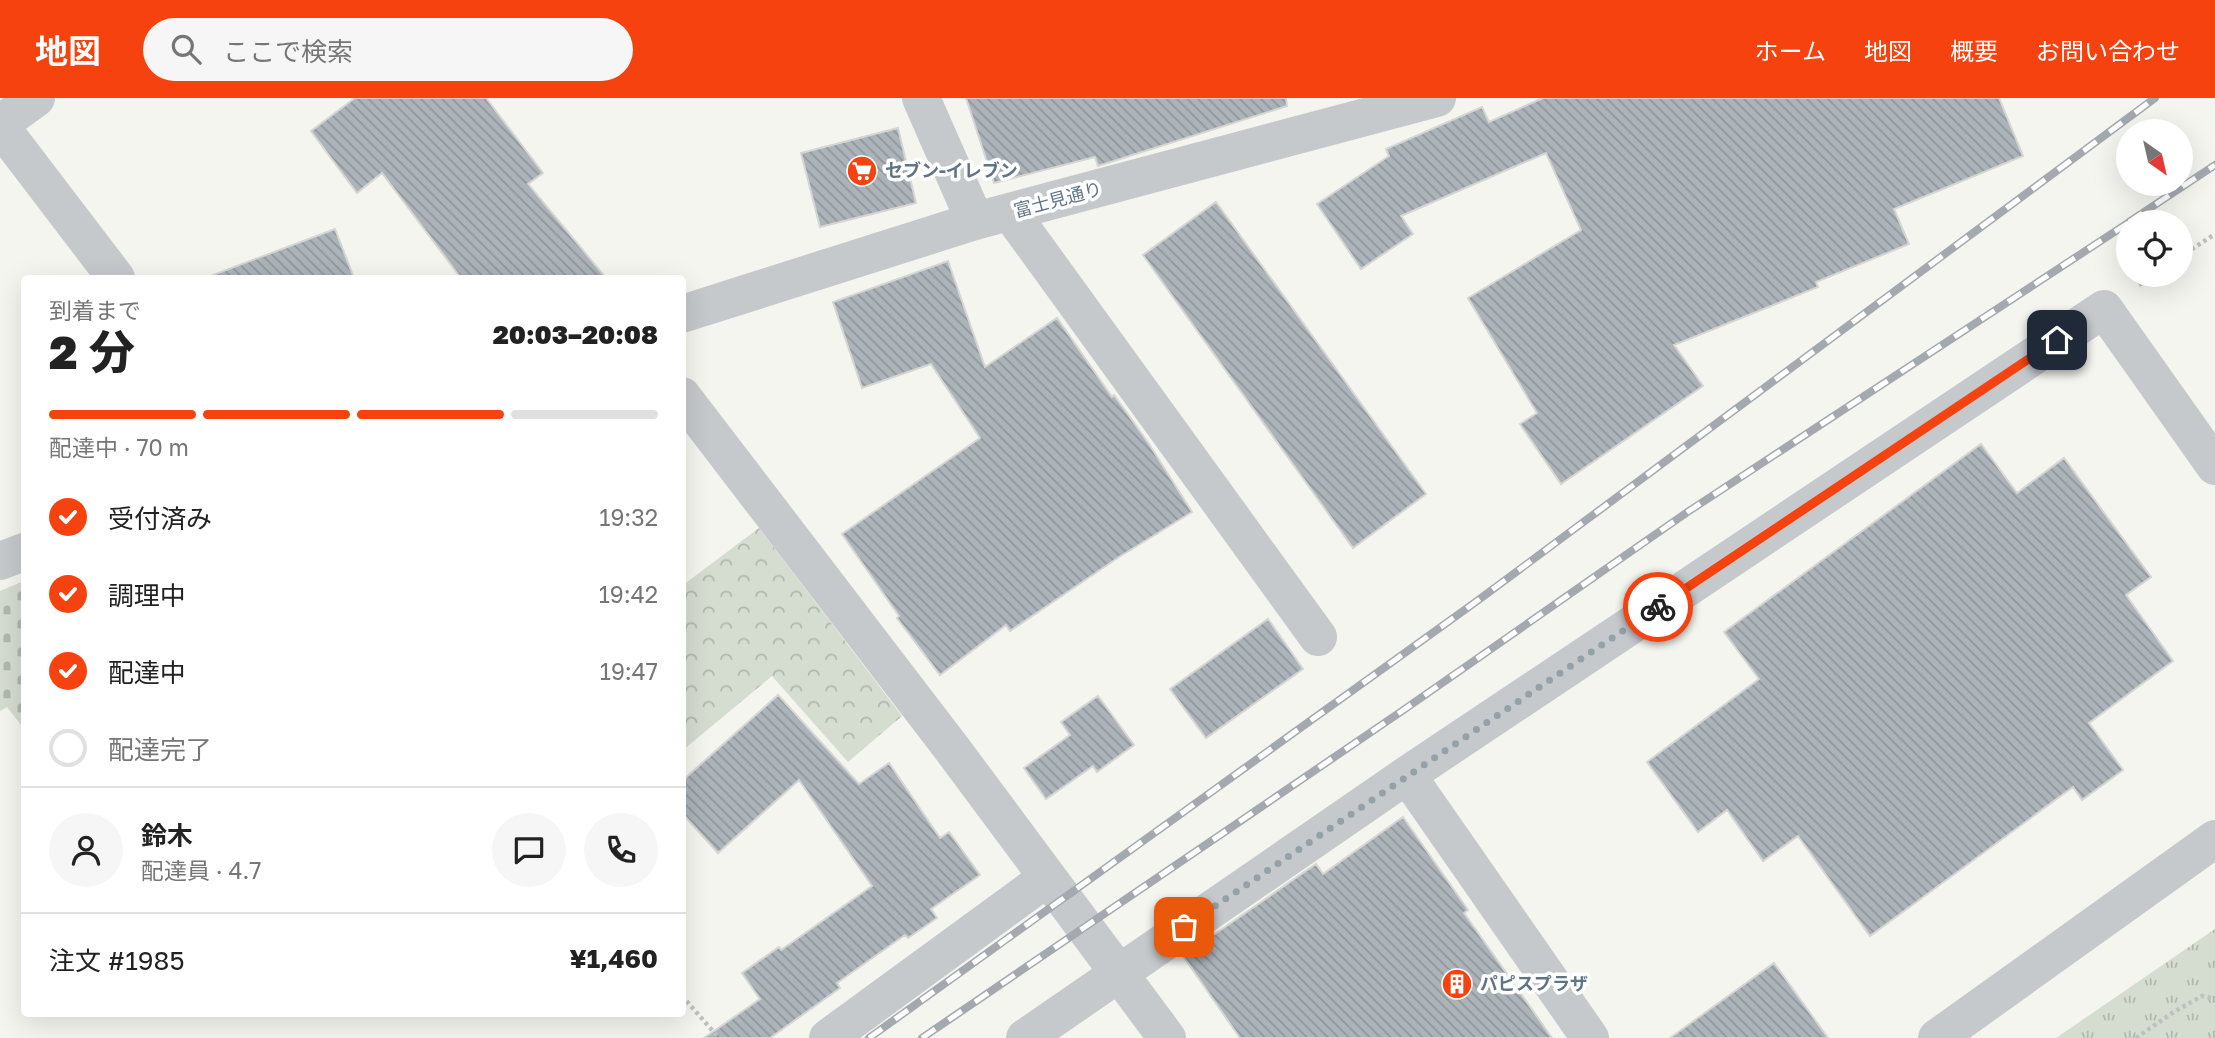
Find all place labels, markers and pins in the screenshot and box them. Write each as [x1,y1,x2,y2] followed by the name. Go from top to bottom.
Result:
[845,154,879,188] supermarket icon: セブン-イレブン
[885,159,1018,181] place label: セブン-イレブン
[2027,310,2087,370] pin
[1154,897,1214,957] pin
[1440,967,1474,1001] building icon: パピスプラザ
[1480,972,1588,994] place label: パピスプラザ

